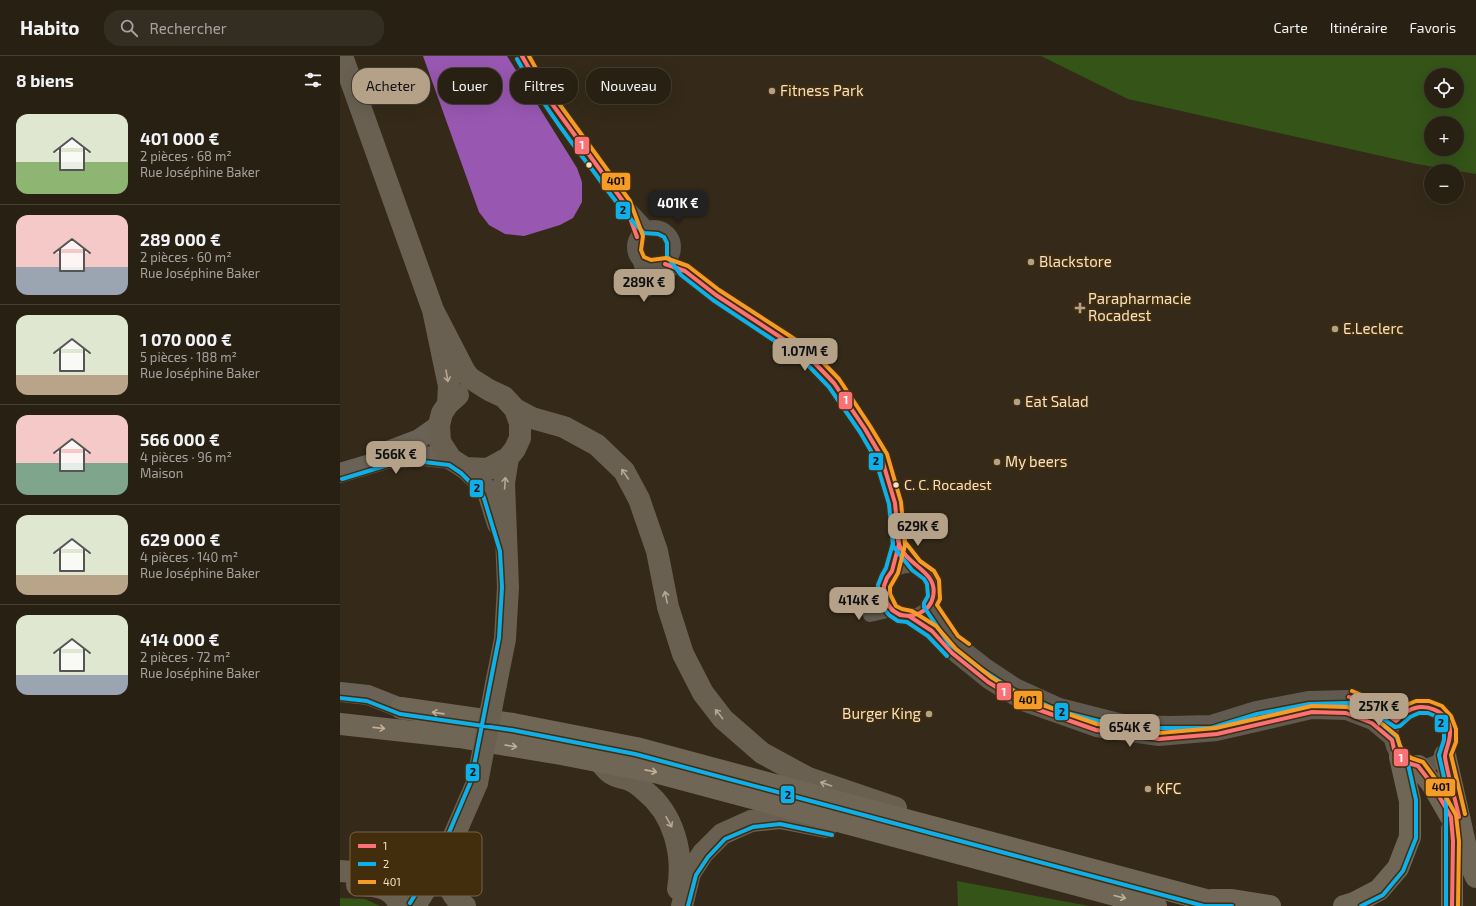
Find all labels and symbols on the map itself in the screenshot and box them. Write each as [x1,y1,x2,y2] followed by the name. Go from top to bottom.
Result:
[780,81,864,99] place label: Fitness Park
[767,86,777,96] marker: Fitness Park
[574,136,590,155] line badge: 1
[580,138,584,151] text: 1
[584,160,594,170] unlabelled marker
[601,172,631,191] line badge: 401
[607,174,625,187] text: 401
[645,190,711,224] pin: 401K €
[615,201,631,220] line badge: 2
[620,203,626,216] text: 2
[1039,252,1112,270] place label: Blackstore
[1026,257,1036,267] marker: Blackstore
[611,269,677,303] pin: 289K €
[1088,289,1191,324] place label: Parapharmacie Rocadest
[1075,303,1085,313] marker: Parapharmacie Rocadest
[1343,319,1404,337] place label: E.Leclerc
[1330,324,1340,334] marker: E.Leclerc
[768,338,842,372] pin: 1.07M €
[443,369,451,382] one-way arrow
[838,391,853,410] line badge: 1
[1025,392,1089,410] place label: Eat Salad
[844,393,848,406] text: 1
[1012,397,1022,407] marker: Eat Salad
[363,441,429,475] pin: 566K €
[868,452,884,471] line badge: 2
[1005,452,1067,470] place label: My beers
[873,454,879,467] text: 2
[992,457,1002,467] marker: My beers
[621,469,629,480] one-way arrow
[904,476,992,493] place label: C. C. Rocadest
[501,477,508,490] one-way arrow
[469,479,484,498] line badge: 2
[891,480,901,490] marker: C. C. Rocadest
[474,481,480,494] text: 2
[885,513,951,547] pin: 629K €
[826,587,892,621] pin: 414K €
[662,590,670,603] one-way arrow
[996,682,1012,701] line badge: 1
[1002,685,1006,698] text: 1
[1013,690,1043,710] line badge: 401
[1019,693,1037,706] text: 401
[1346,693,1412,727] pin: 257K €
[1054,702,1069,721] line badge: 2
[842,704,922,722] place label: Burger King
[1059,705,1065,718] text: 2
[715,708,723,719] one-way arrow
[432,709,445,717] one-way arrow
[924,709,934,719] marker: Burger King
[1097,714,1163,748] pin: 654K €
[1434,714,1449,733] line badge: 2
[1438,716,1444,729] text: 2
[372,725,385,732] one-way arrow
[504,742,517,750] one-way arrow
[1393,748,1409,767] line badge: 1
[1399,751,1403,764] text: 1
[465,763,480,782] line badge: 2
[470,765,476,778] text: 2
[644,768,657,776] one-way arrow
[1425,778,1456,797] line badge: 401
[1156,779,1182,797] place label: KFC
[820,780,833,787] one-way arrow
[1432,780,1450,793] text: 401
[1143,784,1153,794] marker: KFC
[780,785,795,804] line badge: 2
[785,788,791,801] text: 2
[665,816,673,828] one-way arrow
[350,832,482,896] legend
[383,839,387,852] text: 1
[383,857,389,870] text: 2
[383,875,401,888] text: 401
[1113,894,1126,901] one-way arrow

